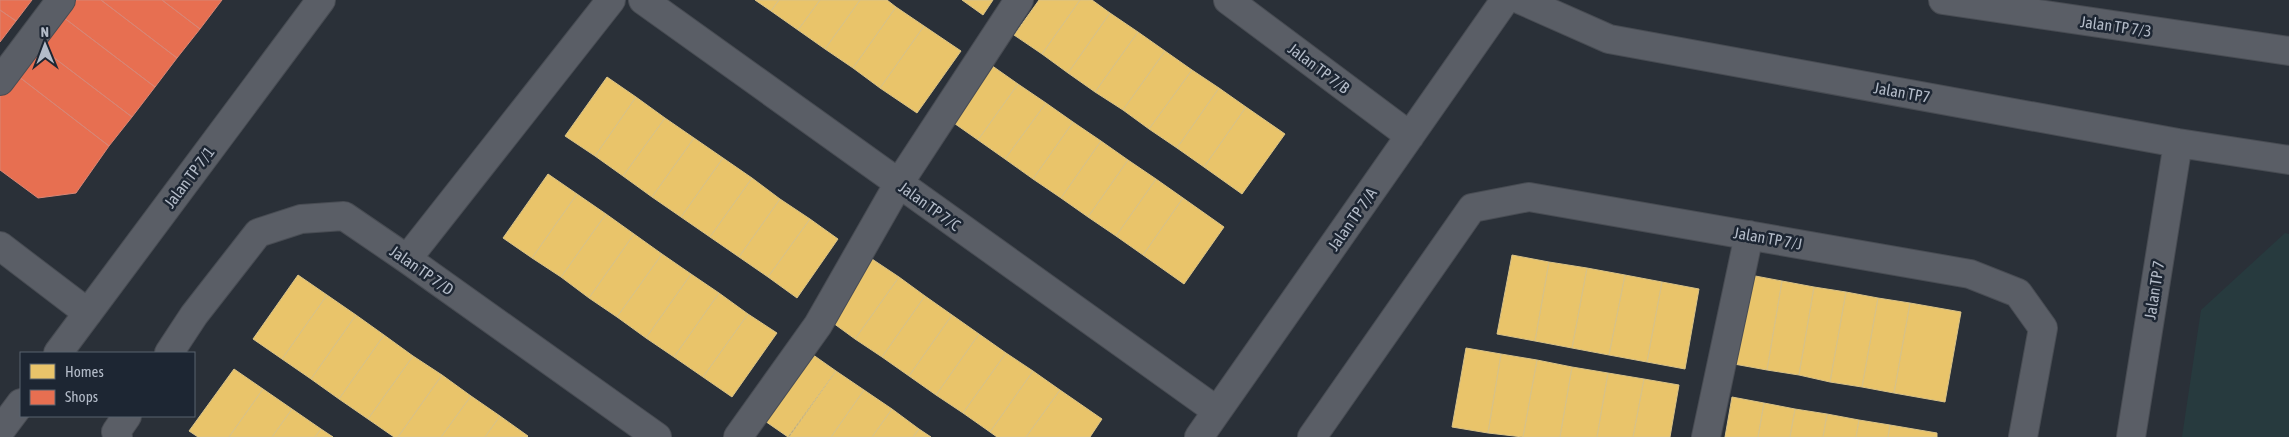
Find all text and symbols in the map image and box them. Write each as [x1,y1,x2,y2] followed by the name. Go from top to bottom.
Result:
[2079,12,2153,40] street label: Jalan TP 7/3
[20,20,70,70] north arrow
[41,24,49,40] text: N
[1285,39,1353,97] street label: Jalan TP 7/B
[1873,78,1931,106] street label: Jalan TP7
[160,143,218,211] street label: Jalan TP 7/1
[896,178,964,234] street label: Jalan TP 7/C
[1324,184,1380,254] street label: Jalan TP 7/A
[1732,223,1804,253] street label: Jalan TP 7/J
[387,242,457,298] street label: Jalan TP 7/D
[2141,260,2167,320] street label: Jalan TP 7
[20,352,195,417] legend
[65,363,104,380] text: Homes
[65,388,98,405] text: Shops

